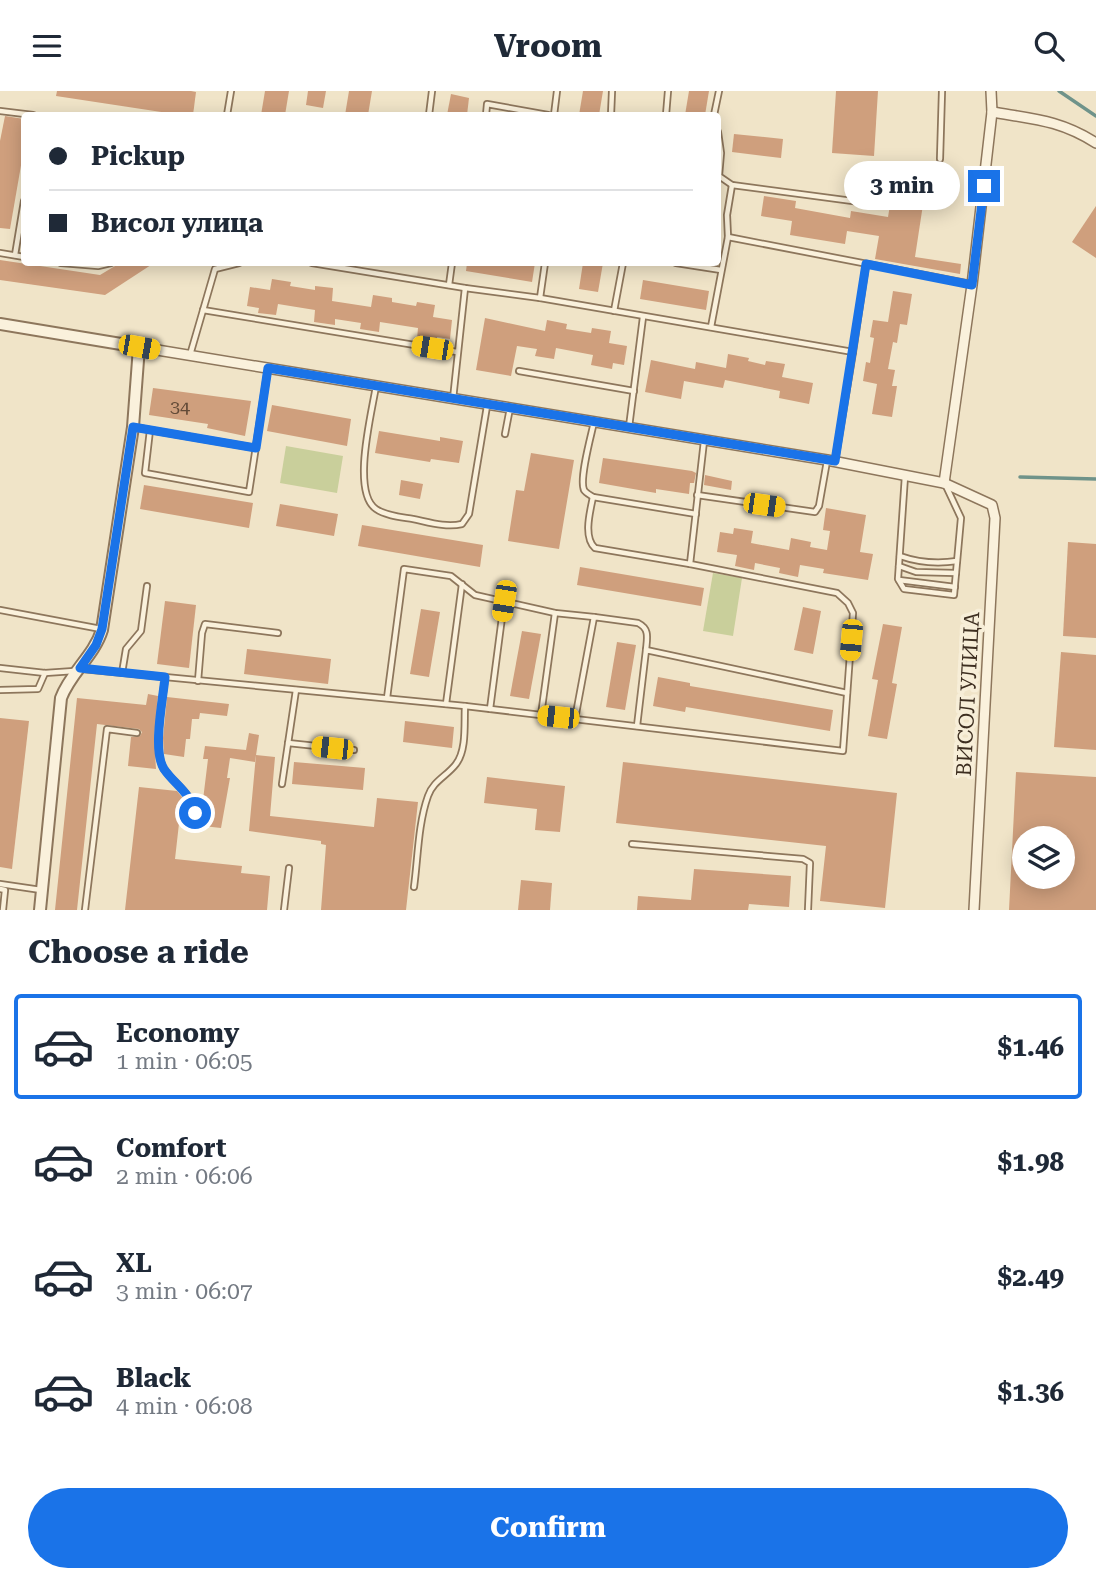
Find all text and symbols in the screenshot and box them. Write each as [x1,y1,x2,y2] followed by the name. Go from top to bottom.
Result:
[28,27,66,65] icon: menu
[494,27,602,65] text: Vroom
[1030,27,1068,65] icon: search
[91,141,185,171] text: Pickup
[844,161,960,210] callout: 3 min
[968,170,1000,202] route end
[870,172,934,199] text: 3 min
[91,208,263,238] text: Висол улица
[117,333,162,361] car
[410,334,455,362] car
[170,396,190,417] house number: 34
[742,492,787,518] car
[491,579,518,623] car
[952,611,984,777] street label: ВИСОЛ УЛИЦА
[839,618,864,662] car
[537,704,580,730] car
[311,735,354,761] car
[179,797,211,829] route start
[1012,826,1075,889] map controls
[1012,826,1075,889] button: layers
[28,933,249,971] text: Choose a ride
[32,1015,95,1078] icon: car
[116,1018,239,1048] text: Economy
[998,1032,1064,1062] text: $1.46
[116,1048,253,1075] text: 1 min · 06:05
[32,1130,95,1193] icon: car
[116,1133,226,1163] text: Comfort
[998,1147,1064,1177] text: $1.98
[116,1163,253,1190] text: 2 min · 06:06
[32,1245,95,1308] icon: car
[116,1248,152,1278] text: XL
[998,1262,1064,1292] text: $2.49
[116,1278,253,1305] text: 3 min · 06:07
[32,1360,95,1423] icon: car
[116,1363,191,1393] text: Black
[998,1377,1064,1407] text: $1.36
[116,1393,253,1420] text: 4 min · 06:08
[28,1488,1068,1568] button: Confirm

